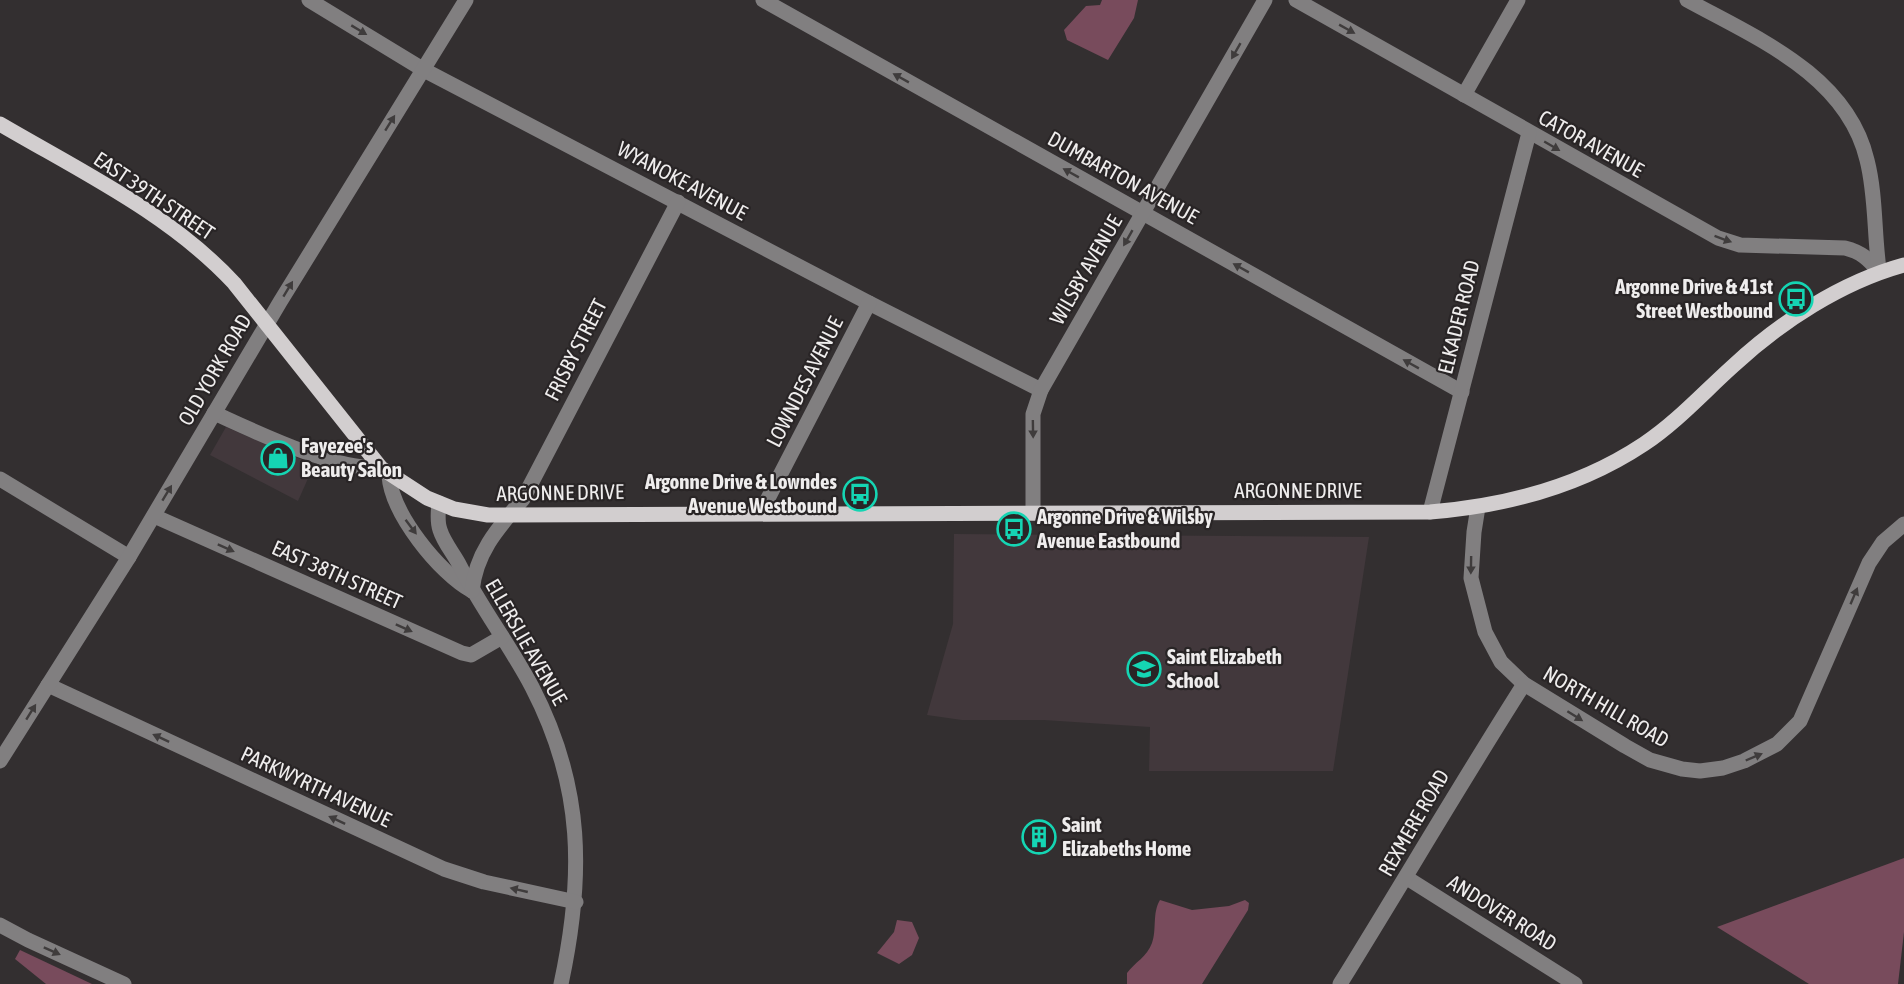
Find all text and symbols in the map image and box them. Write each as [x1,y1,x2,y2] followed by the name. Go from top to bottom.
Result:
[1338,24,1355,34] one-way arrow
[351,25,367,36] one-way arrow
[1230,43,1241,59] one-way arrow
[893,72,909,83] one-way arrow
[1535,104,1648,182] street label: CATOR AVENUE
[385,115,396,131] one-way arrow
[1044,126,1203,228] street label: DUMBARTON AVENUE
[614,136,751,224] street label: WYANOKE AVENUE
[1544,141,1561,151] one-way arrow
[90,146,219,244] street label: EAST 39TH STREET
[1062,168,1079,178] one-way arrow
[1044,210,1126,329] street label: WILSBY AVENUE
[1123,230,1134,246] one-way arrow
[1715,235,1733,245] one-way arrow
[1432,257,1484,376] street label: ELKADER ROAD
[1232,263,1249,273] one-way arrow
[1614,274,1773,322] place label: Argonne Drive & 41st Street Westbound
[282,281,293,297] one-way arrow
[1778,281,1814,317] bus stop icon: Argonne Drive & 41st Street Westbound
[539,295,611,404] street label: FRISBY STREET
[173,310,256,429] street label: OLD YORK ROAD
[761,313,847,451] street label: LOWNDES AVENUE
[1402,359,1419,369] one-way arrow
[1028,420,1038,439] one-way arrow
[301,433,402,481] place label: Fayezee's Beauty Salon
[260,440,296,476] shop icon: Fayezee's Beauty Salon
[644,469,838,517] place label: Argonne Drive & Lowndes Avenue Westbound
[842,476,878,512] bus stop icon: Argonne Drive & Lowndes Avenue Westbound
[1234,478,1362,502] street label: ARGONNE DRIVE
[496,479,624,505] street label: ARGONNE DRIVE
[162,485,173,501] one-way arrow
[1036,504,1213,552] place label: Argonne Drive & Wilsby Avenue Eastbound
[996,511,1032,547] bus stop icon: Argonne Drive & Wilsby Avenue Eastbound
[405,519,418,535] one-way arrow
[269,535,406,613] street label: EAST 38TH STREET
[218,544,235,553] one-way arrow
[1466,555,1476,574] one-way arrow
[481,574,573,709] street label: ELLERSLIE AVENUE
[1850,587,1859,605] one-way arrow
[396,623,414,633] one-way arrow
[1167,644,1282,692] place label: Saint Elizabeth School
[1126,651,1162,687] school or university icon: Saint Elizabeth School
[1540,661,1673,752] street label: NORTH HILL ROAD
[26,704,37,720] one-way arrow
[1567,710,1583,721] one-way arrow
[152,733,169,742] one-way arrow
[238,741,395,831] street label: PARKWYRTH AVENUE
[1745,752,1763,761] one-way arrow
[1373,765,1453,880] street label: REXMERE ROAD
[1062,812,1191,860] place label: Saint Elizabeths Home
[329,816,346,825] one-way arrow
[1021,819,1057,855] building icon: Saint Elizabeths Home
[1444,869,1561,955] street label: ANDOVER ROAD
[510,884,528,894] one-way arrow
[43,947,61,957] one-way arrow

